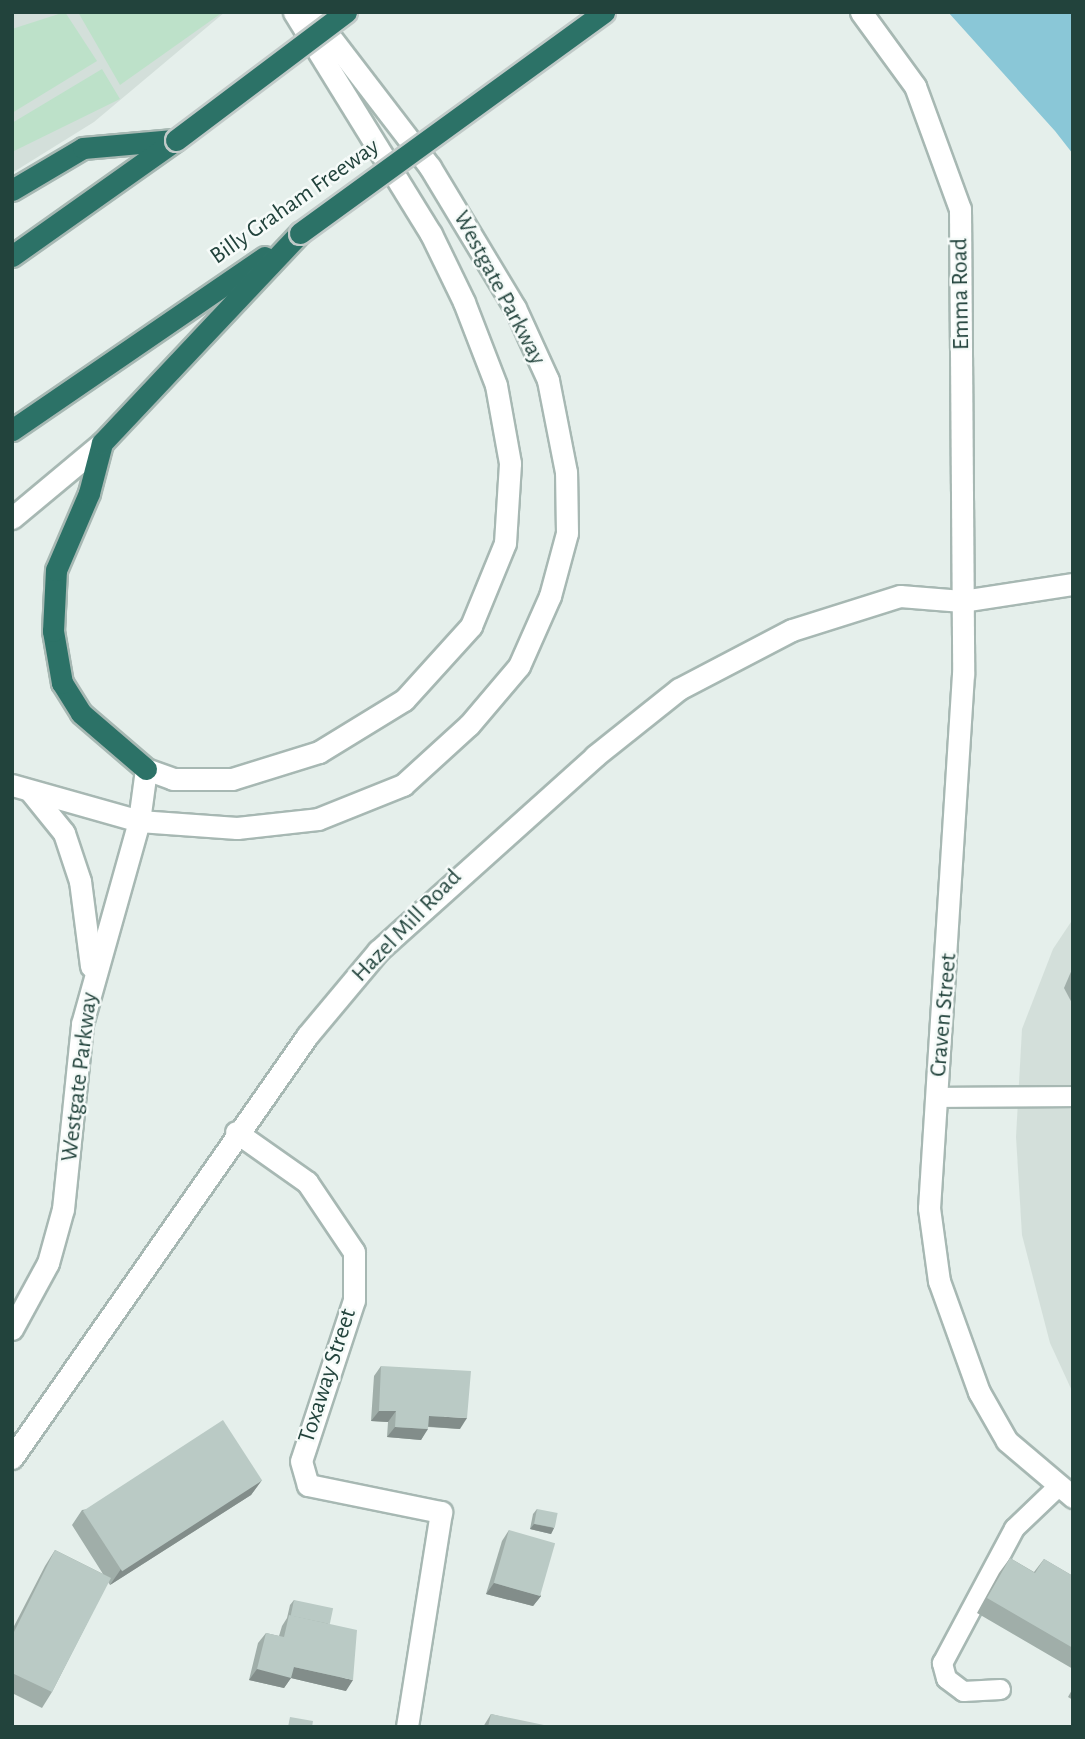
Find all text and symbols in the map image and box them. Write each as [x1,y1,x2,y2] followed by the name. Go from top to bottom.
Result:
[205,133,385,271] street label: Billy Graham Freeway
[446,206,552,370] street label: Westgate Parkway
[946,238,976,350] street label: Emma Road
[346,864,468,988] street label: Hazel Mill Road
[924,952,964,1078] street label: Craven Street
[55,991,105,1163] street label: Westgate Parkway
[293,1305,363,1447] street label: Toxaway Street

